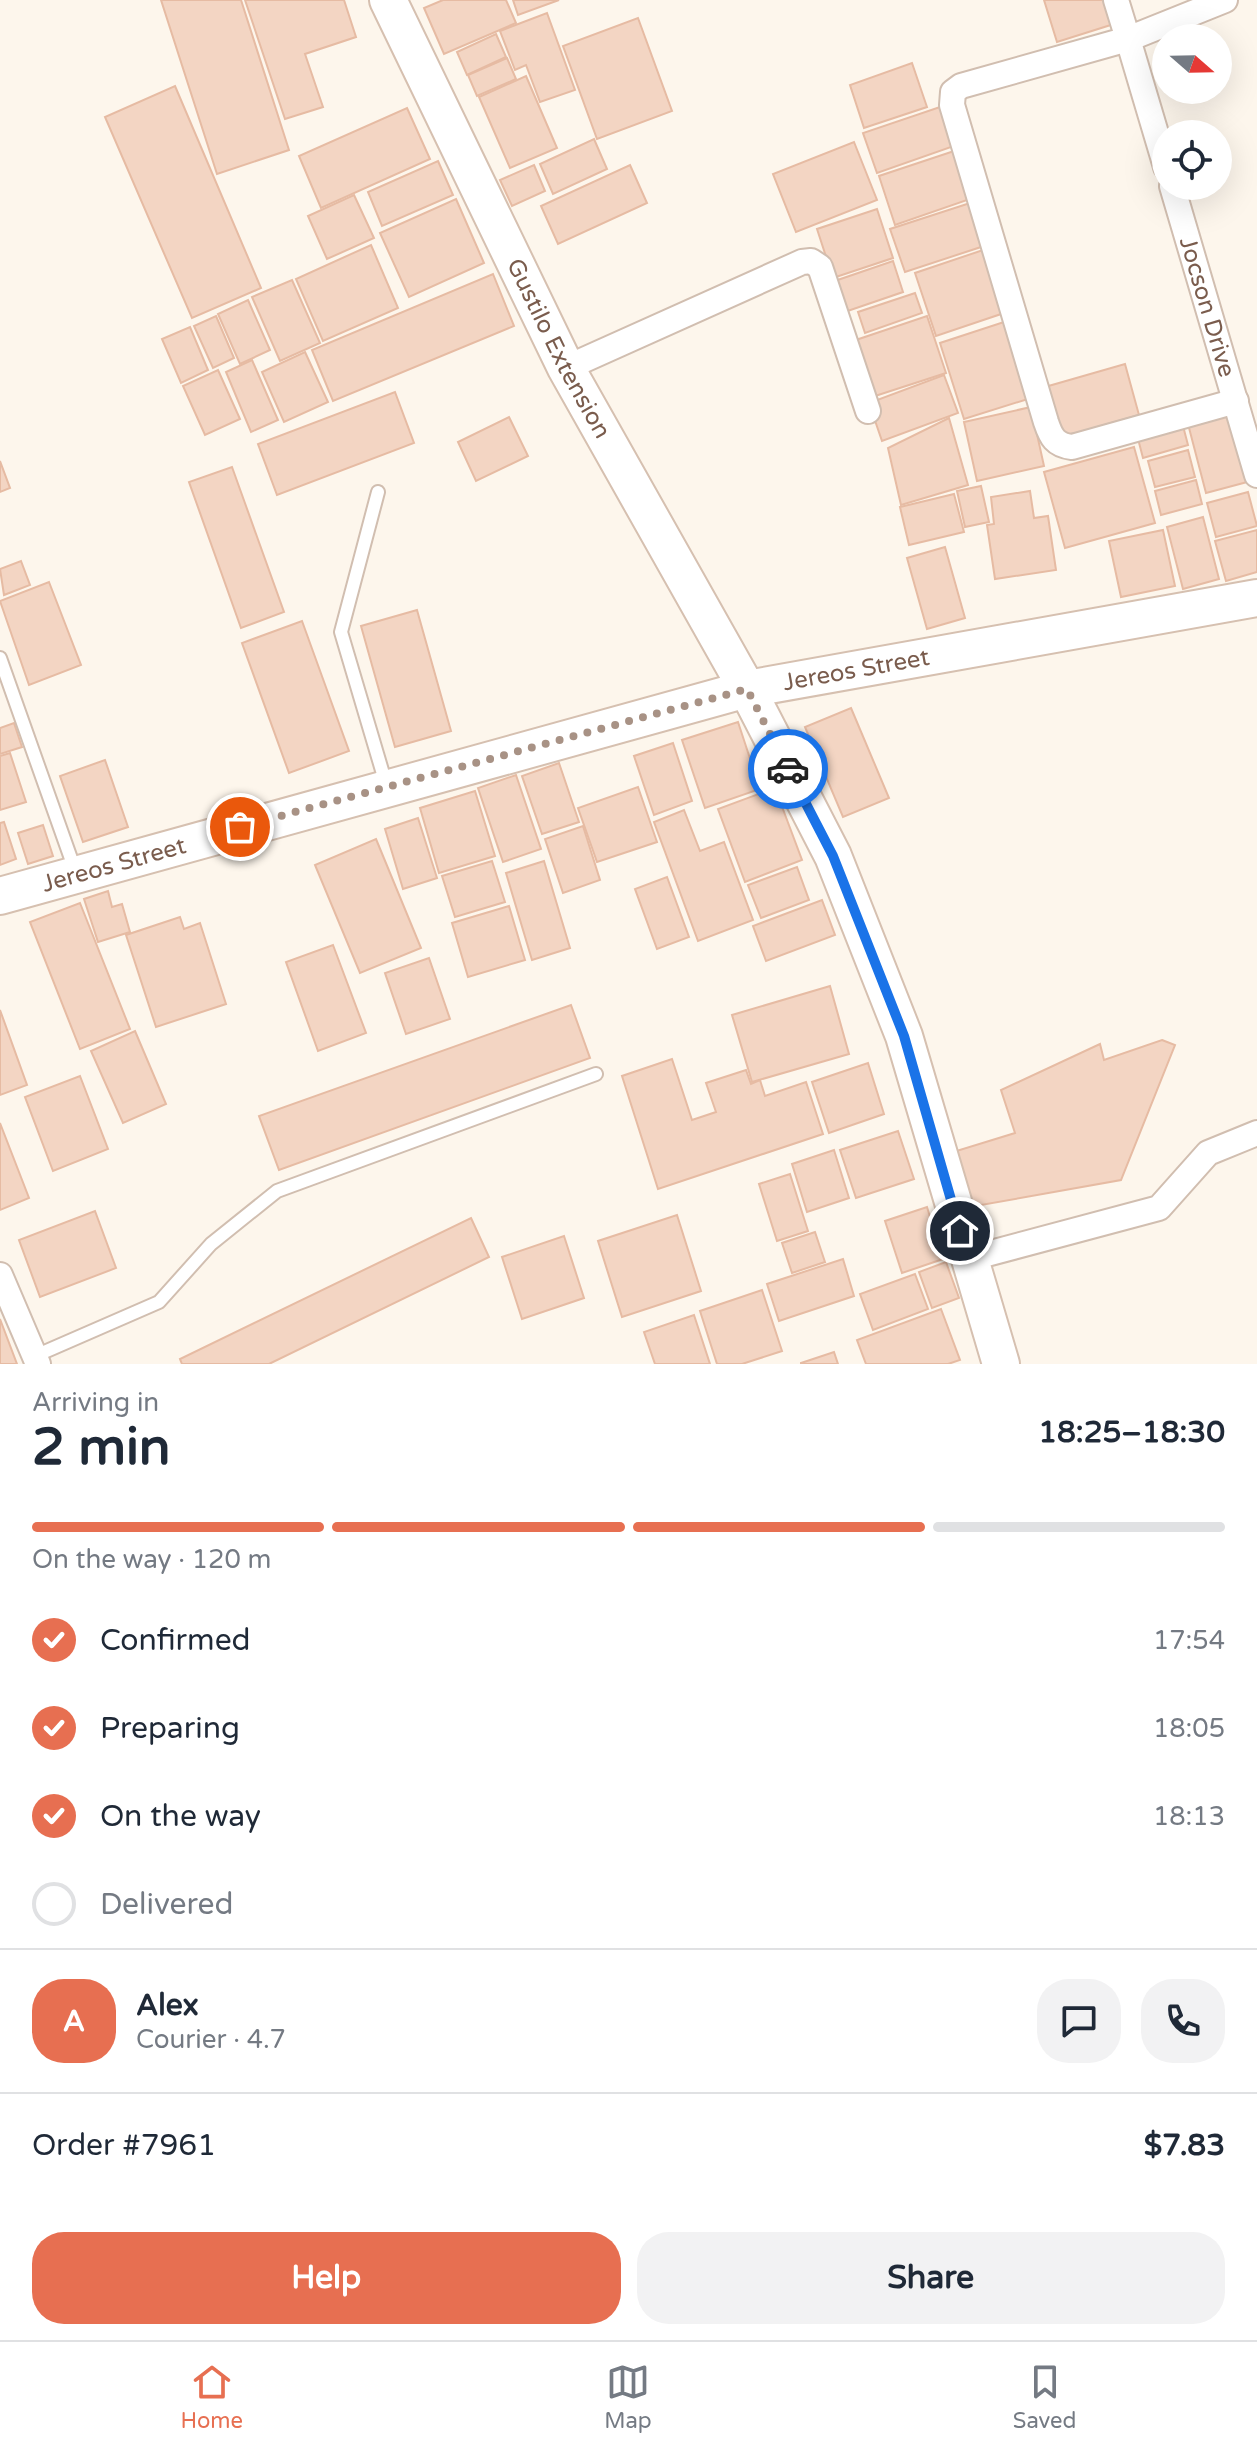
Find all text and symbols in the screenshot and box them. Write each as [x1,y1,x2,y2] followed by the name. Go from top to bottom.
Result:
[1152,24,1232,104] north arrow
[1152,24,1232,200] map controls
[1152,120,1232,200] button: locate
[1173,234,1241,381] street label: Jocson Drive
[500,254,617,444] street label: Gustilo Extension
[781,643,932,697] street label: Jereos Street
[748,729,828,809] courier
[766,747,810,791] icon: car
[206,793,274,861] pin
[218,805,262,849] icon: bag
[39,831,189,899] street label: Jereos Street
[926,1197,994,1265] pin
[938,1209,982,1253] icon: home
[32,1387,159,1418] text: Arriving in
[1038,1414,1225,1451] text: 18:25–18:30
[32,1416,171,1479] text: 2 min
[32,1544,271,1575] text: On the way · 120 m
[32,1618,76,1662] icon: check
[100,1622,251,1659] text: Confirmed
[1153,1625,1225,1656] text: 17:54
[32,1706,76,1750] icon: check
[100,1710,240,1747] text: Preparing
[1153,1713,1225,1744] text: 18:05
[32,1794,76,1838] icon: check
[100,1798,261,1835] text: On the way
[1153,1801,1225,1832] text: 18:13
[100,1886,234,1923] text: Delivered
[1037,1979,1121,2063] button: chat
[1141,1979,1225,2063] button: phone
[136,1987,199,2024] text: Alex
[63,2003,85,2040] text: A
[136,2024,286,2055] text: Courier · 4.7
[32,2127,216,2164] text: Order #7961
[1144,2127,1225,2164] text: $7.83
[32,2232,621,2324] button: Help
[637,2232,1225,2324] button: Share
[181,2360,243,2434] tab: Home
[604,2360,652,2434] tab: Map
[1013,2360,1076,2434] tab: Saved

